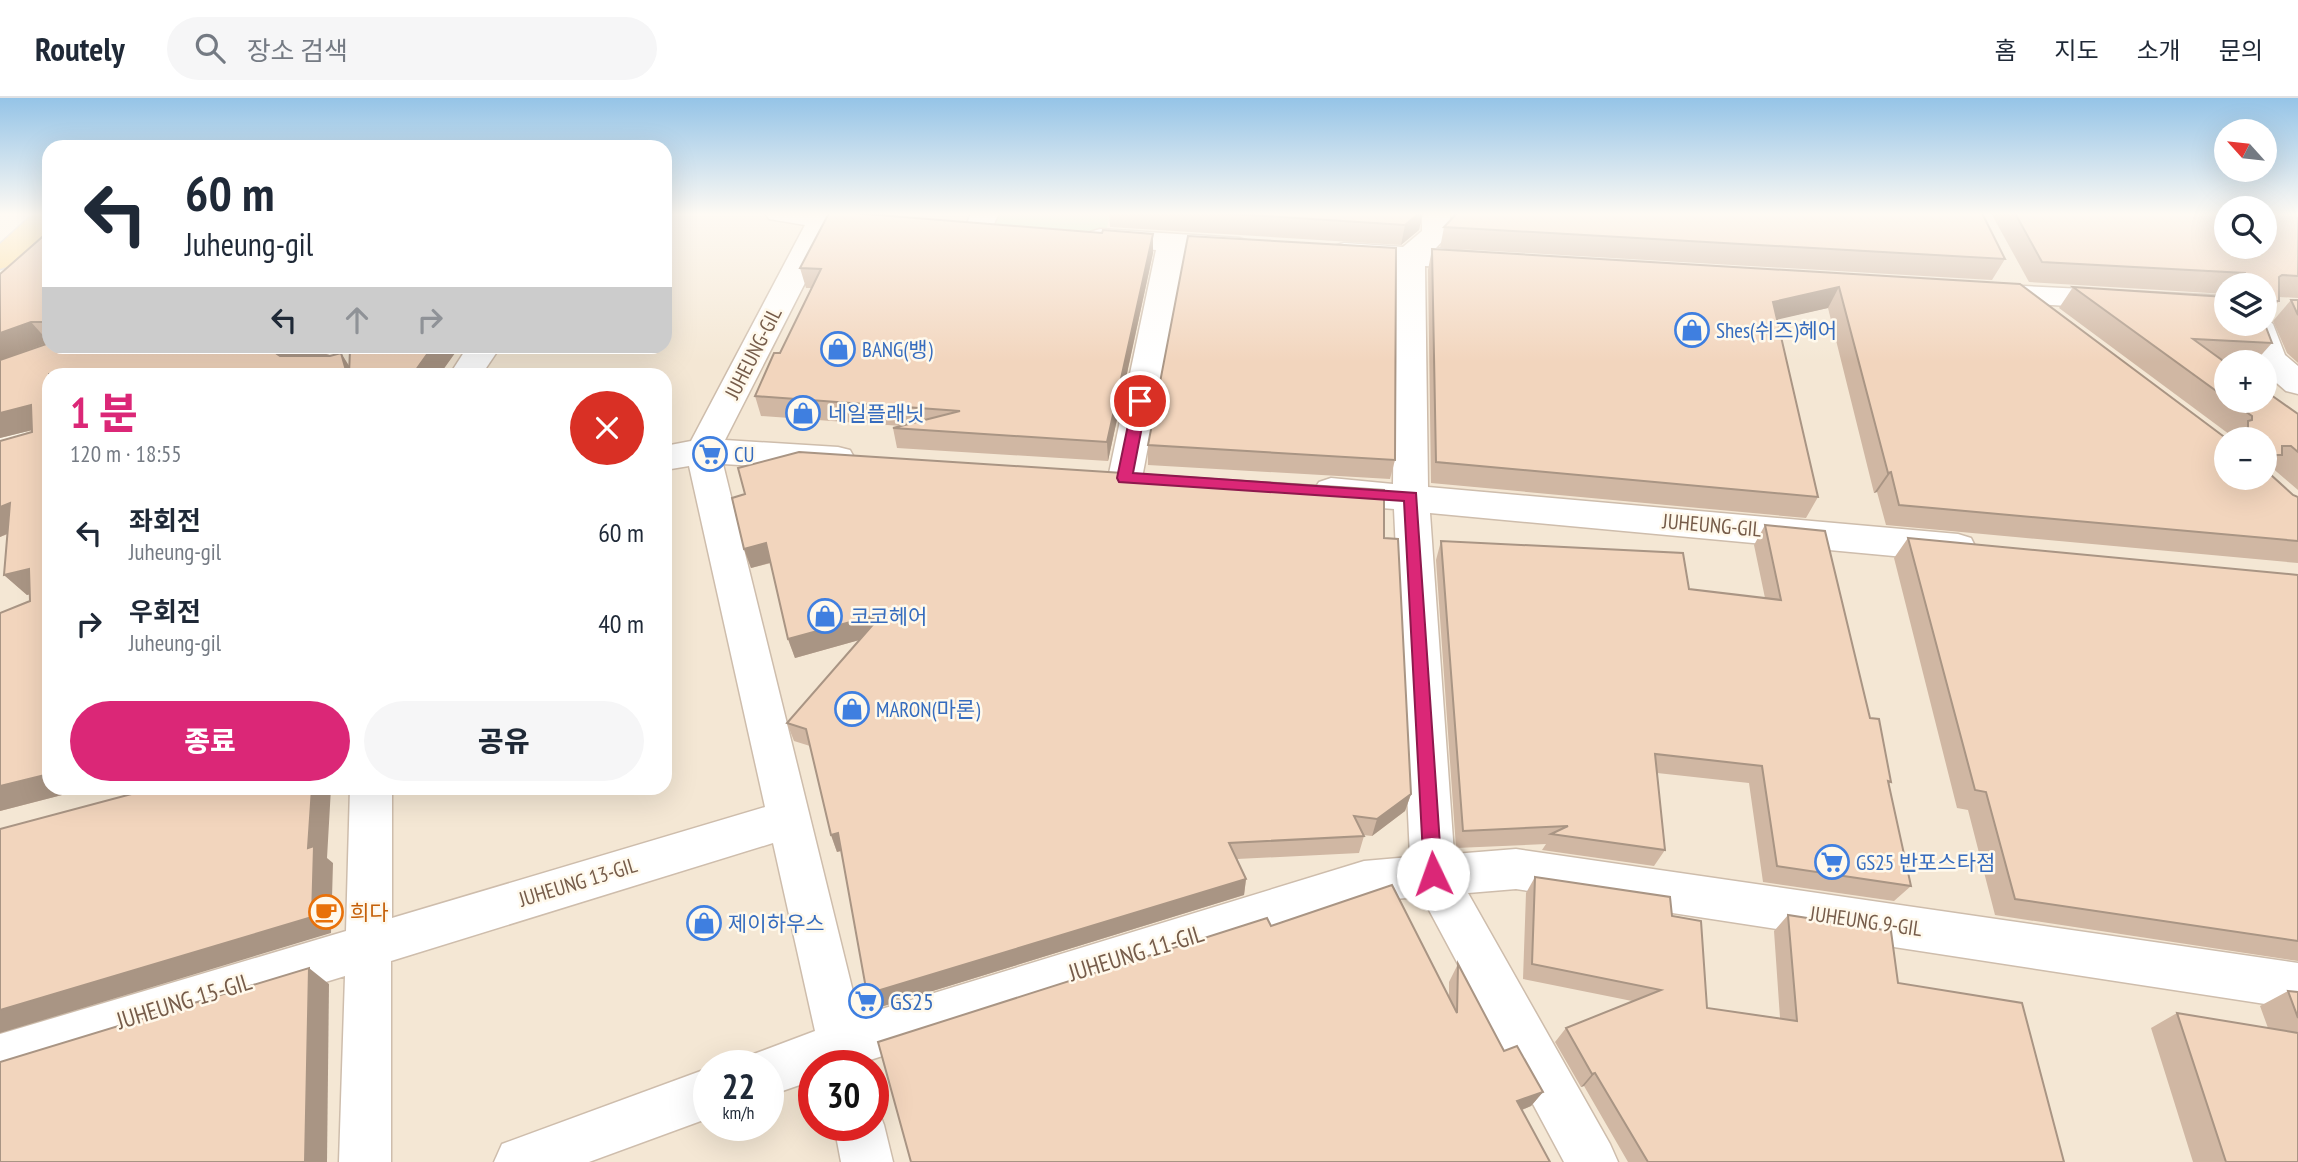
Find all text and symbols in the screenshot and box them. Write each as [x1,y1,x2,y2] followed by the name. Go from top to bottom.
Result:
[167,17,657,80] search box
[35,27,125,70] text: Routely
[191,29,229,67] icon: search
[247,34,348,67] text: 장소 검색
[1994,35,2016,66] text: 홈
[2054,35,2099,66] text: 지도
[2137,35,2181,66] text: 소개
[2219,35,2263,66] text: 문의
[2214,119,2277,182] north arrow
[2214,119,2277,490] map controls
[185,161,274,225] text: 60 m
[70,168,161,259] icon: left
[2214,196,2277,259] button: search
[185,223,313,265] text: Juheung-gil
[2214,273,2277,336] button: layers
[265,301,303,339] icon: left
[338,301,376,339] icon: ahead
[411,301,449,339] icon: right
[718,303,788,404] street label: JUHEUNG-GIL
[1673,311,1711,349] shop icon: Shes(쉬즈)헤어
[1716,317,1837,344] place label: Shes(쉬즈)헤어
[819,330,857,368] shop icon: BANG(뱅)
[862,336,933,363] place label: BANG(뱅)
[2214,350,2277,413] button: +
[1110,371,1170,431] pin
[1121,382,1159,420] icon: arrive
[70,385,137,440] text: 1 분
[570,391,644,465] button: close
[784,394,822,432] shop icon: 네일플래닛
[828,400,925,427] place label: 네일플래닛
[2214,427,2277,490] button: −
[691,435,729,473] supermarket icon: CU
[70,439,182,468] text: 120 m · 18:55
[734,441,755,468] place label: CU
[129,504,201,537] text: 좌회전
[1661,507,1763,543] street label: JUHEUNG-GIL
[70,514,108,552] icon: left
[598,516,644,549] text: 60 m
[129,537,221,566] text: Juheung-gil
[129,595,201,628] text: 우회전
[806,597,844,635] shop icon: 코코헤어
[850,603,927,630] place label: 코코헤어
[70,605,108,643] icon: right
[598,607,644,640] text: 40 m
[129,628,221,657] text: Juheung-gil
[833,690,871,728] shop icon: MARON(마론)
[876,696,980,723] place label: MARON(마론)
[70,701,350,781] button: 종료
[364,701,644,781] button: 공유
[1396,837,1470,911] position arrow
[1813,843,1851,881] supermarket icon: GS25 반포스타점
[1856,849,1995,876] place label: GS25 반포스타점
[515,851,641,913] street label: JUHEUNG 13-GIL
[307,893,345,931] cafe icon: 희다
[350,899,389,926] place label: 희다
[1807,900,1924,942] street label: JUHEUNG 9-GIL
[685,904,723,942] shop icon: 제이하우스
[728,910,825,937] place label: 제이하우스
[1064,918,1207,989] street label: JUHEUNG 11-GIL
[112,966,255,1037] street label: JUHEUNG 15-GIL
[847,982,885,1020] supermarket icon: GS25
[890,986,934,1017] place label: GS25
[798,1050,889,1141] speed limit sign: 30
[722,1063,755,1109] text: 22
[723,1101,754,1124] text: km/h

